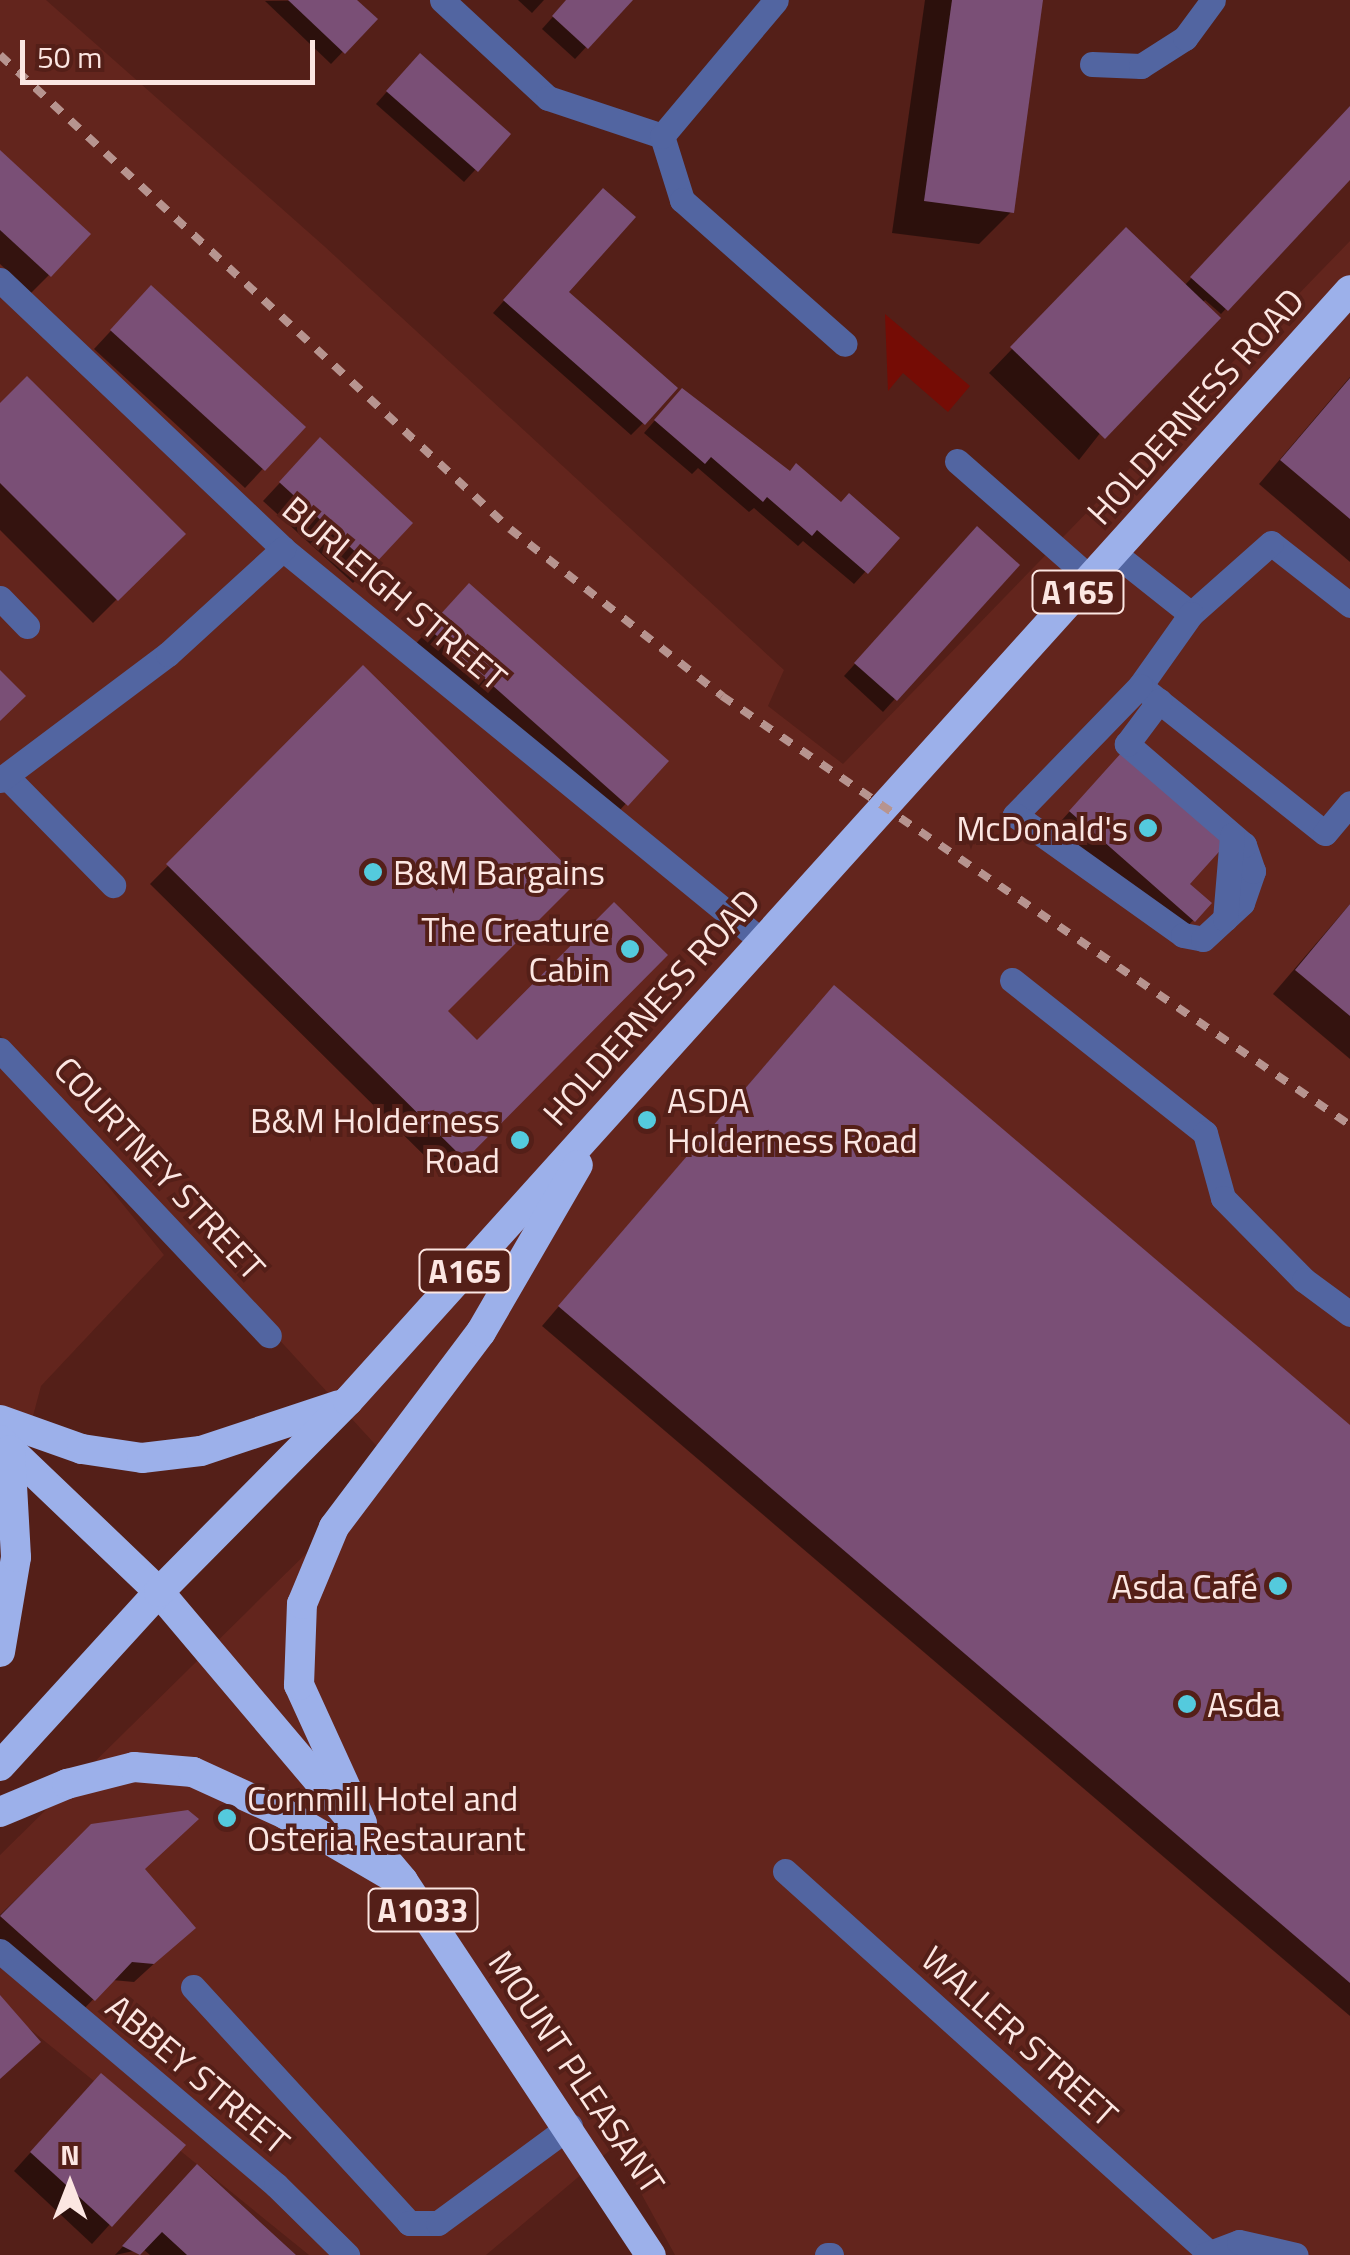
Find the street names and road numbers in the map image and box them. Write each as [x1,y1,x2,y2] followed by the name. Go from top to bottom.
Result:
[1078,279,1312,533] street label: HOLDERNESS ROAD
[275,487,515,699] street label: BURLEIGH STREET
[1030,565,1126,619] road number: A165
[534,880,768,1134] street label: HOLDERNESS ROAD
[46,1048,274,1288] street label: COURTNEY STREET
[418,1244,512,1298] road number: A165
[366,1883,480,1937] road number: A1033
[913,1937,1127,2135] street label: WALLER STREET
[480,1943,674,2201] street label: MOUNT PLEASANT
[98,1985,298,2163] street label: ABBEY STREET

